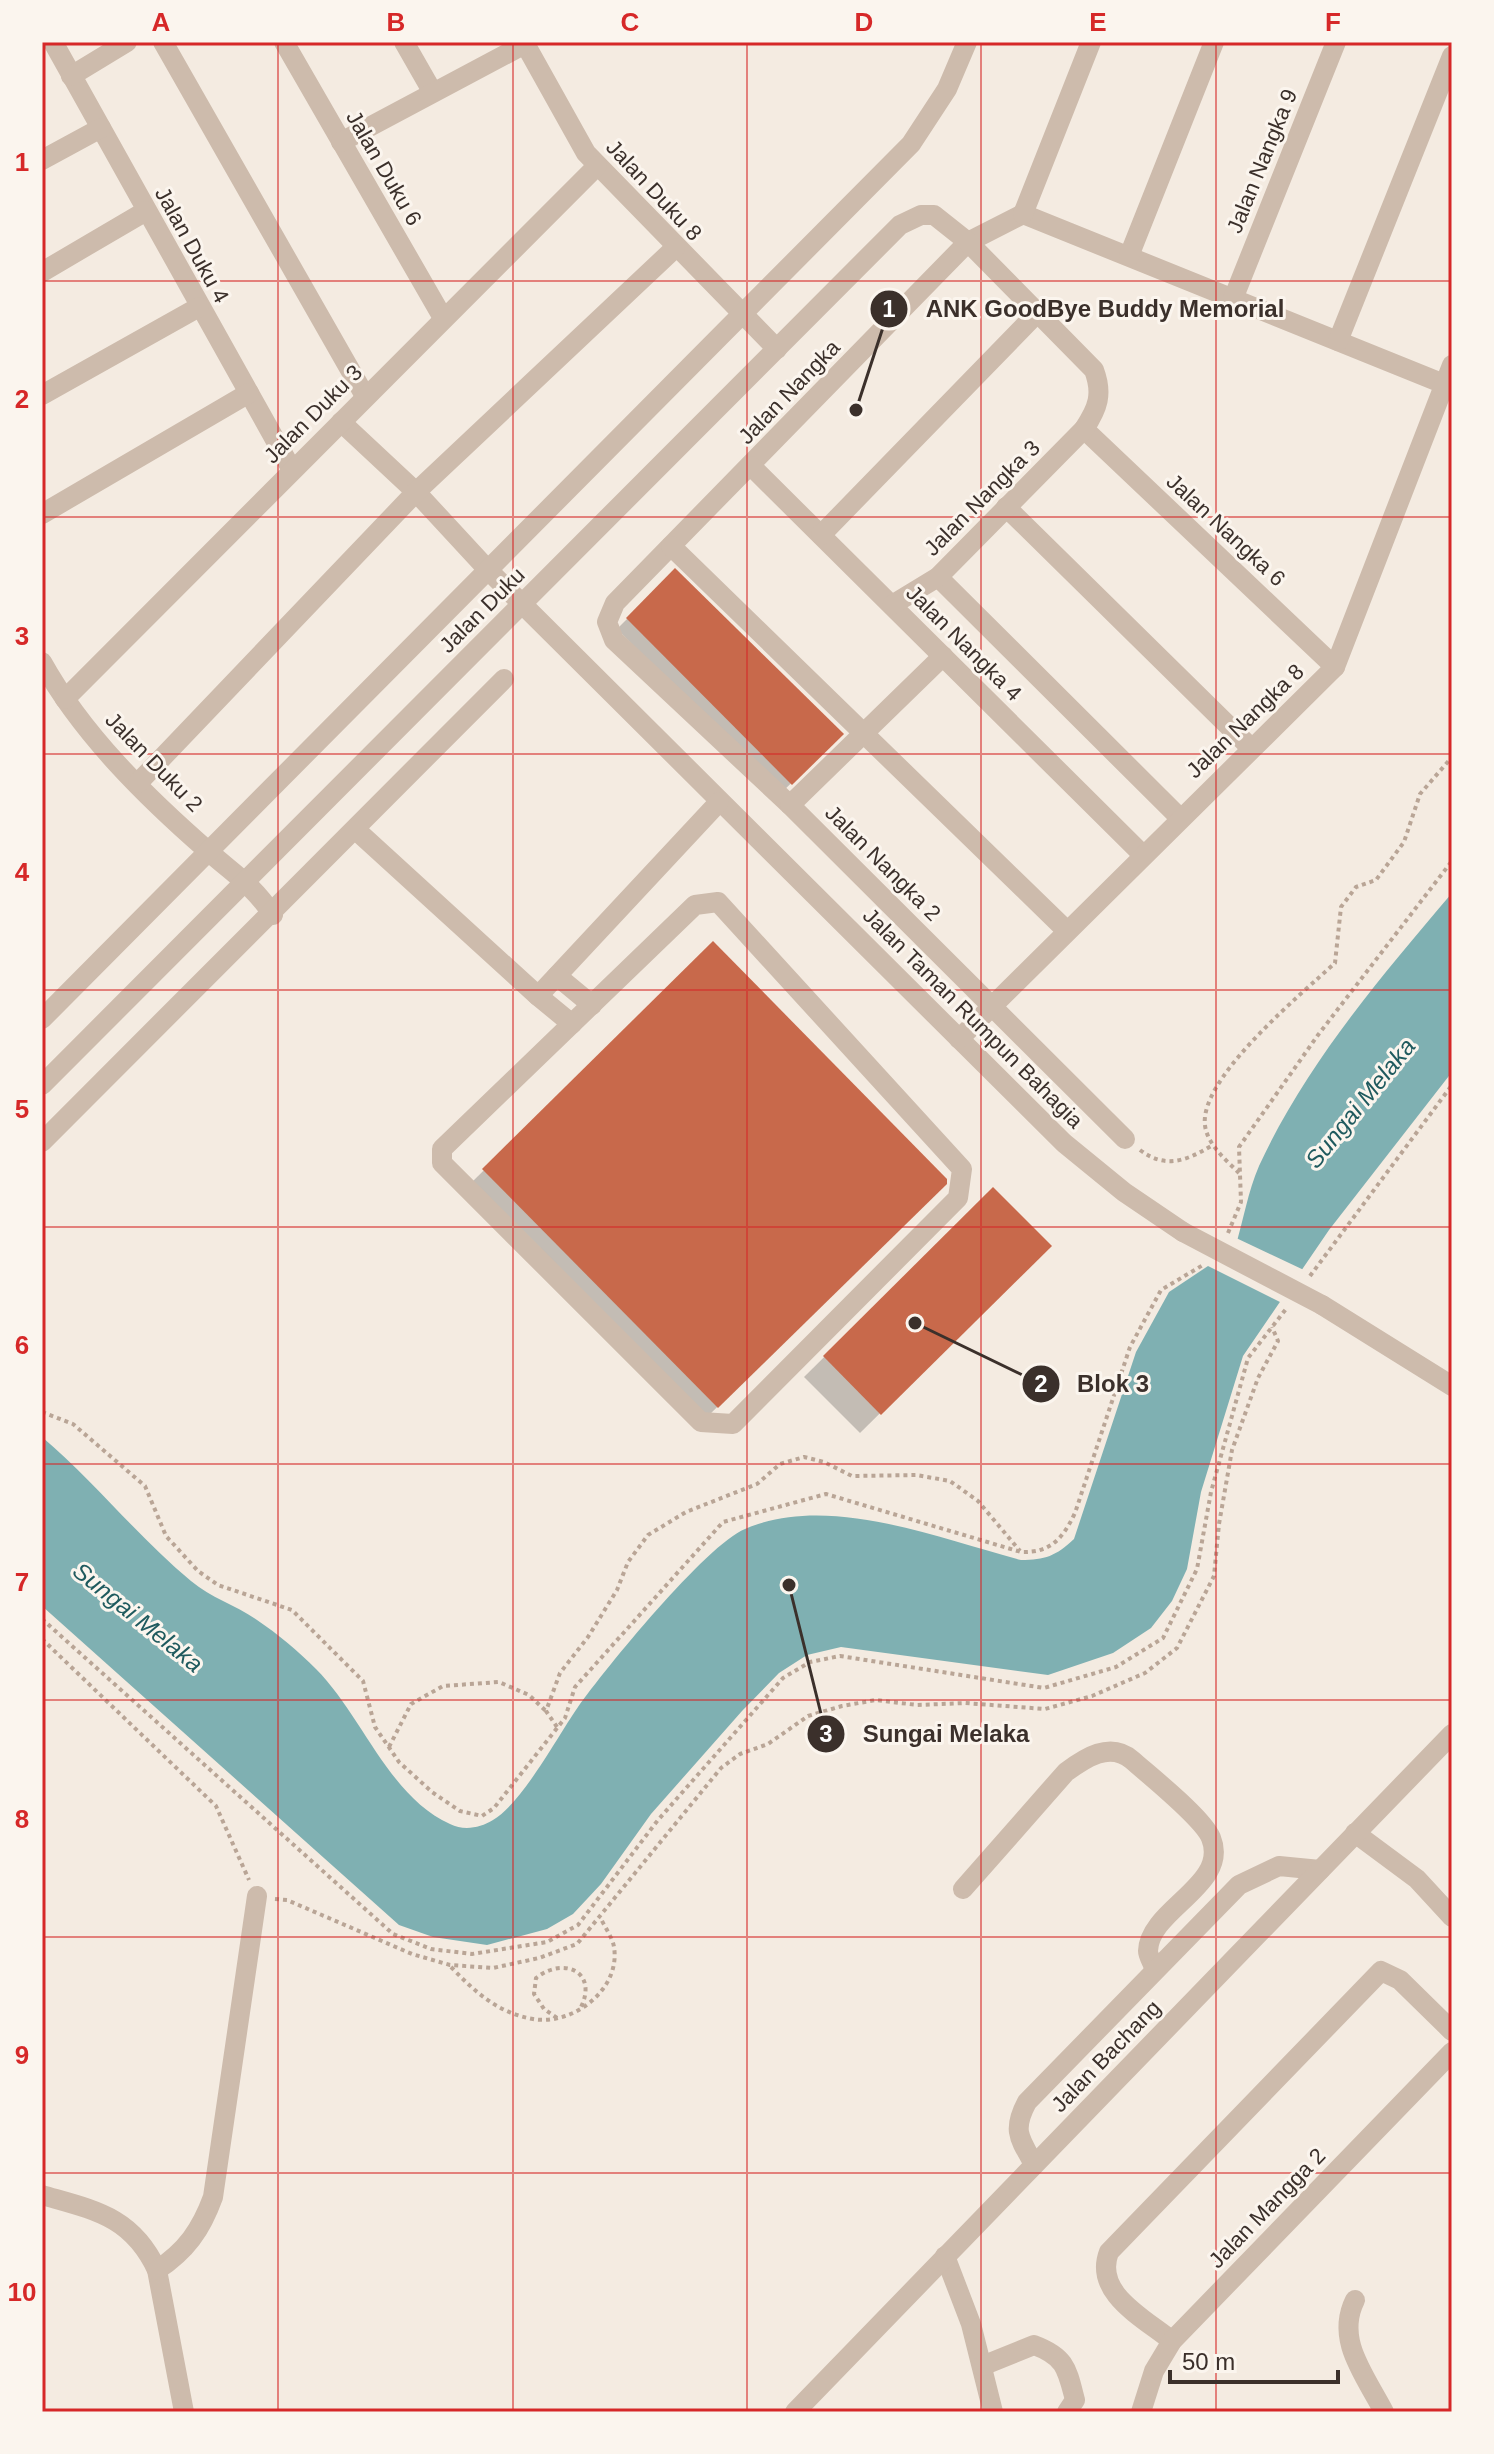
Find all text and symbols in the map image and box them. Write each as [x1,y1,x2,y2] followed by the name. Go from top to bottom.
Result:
[152,7,171,37] text: A
[387,7,405,37] text: B
[621,7,640,37] text: C
[855,7,873,37] text: D
[1089,7,1107,37] text: E
[1325,7,1341,37] text: F
[1222,85,1302,237] street label: Jalan Nangka 9
[341,106,427,230] street label: Jalan Duku 6
[601,135,707,245] street label: Jalan Duku 8
[15,147,29,177] text: 1
[150,183,234,307] street label: Jalan Duku 4
[869,285,1300,333] callout: ANK GoodBye Buddy Memorial
[882,295,896,322] text: 1
[926,295,1284,322] text: ANK GoodBye Buddy Memorial
[733,334,845,449] street label: Jalan Nangka
[259,360,367,468] street label: Jalan Duku 3
[15,384,29,414] text: 2
[919,435,1045,561] street label: Jalan Nangka 3
[1162,469,1290,591] street label: Jalan Nangka 6
[434,562,530,658] street label: Jalan Duku
[901,580,1027,706] street label: Jalan Nangka 4
[15,621,29,651] text: 3
[1181,659,1309,783] street label: Jalan Nangka 8
[100,707,208,817] street label: Jalan Duku 2
[820,800,946,926] street label: Jalan Nangka 2
[15,857,30,887] text: 4
[858,903,1089,1134] street label: Jalan Taman Rumpun Bahagia
[1300,1033,1420,1173] water label: Sungai Melaka
[15,1094,29,1124] text: 5
[15,1330,29,1360] text: 6
[1021,1360,1165,1408] callout: Blok 3
[1034,1370,1048,1397] text: 2
[1077,1370,1149,1397] text: Blok 3
[68,1557,208,1677] water label: Sungai Melaka
[15,1567,29,1597] text: 7
[806,1710,1045,1758] callout: Sungai Melaka
[819,1720,833,1747] text: 3
[863,1720,1030,1747] text: Sungai Melaka
[15,1804,29,1834] text: 8
[1046,1995,1166,2117] street label: Jalan Bachang
[15,2040,29,2070] text: 9
[1204,2143,1330,2273] street label: Jalan Mangga 2
[8,2277,36,2307] text: 10
[1170,2334,1338,2384] scale bar
[1182,2348,1235,2375] text: 50 m

